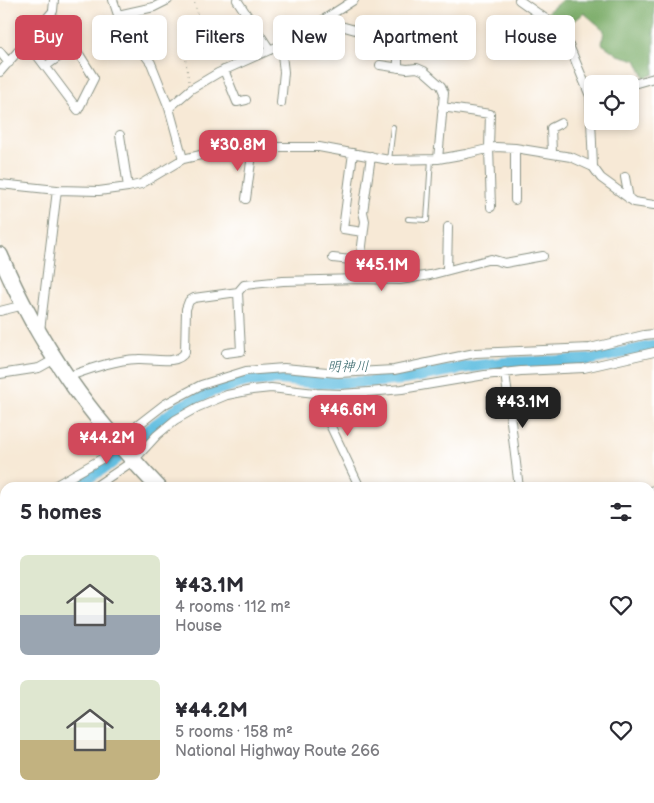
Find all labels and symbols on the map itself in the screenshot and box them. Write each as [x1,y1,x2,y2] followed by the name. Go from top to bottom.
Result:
[197,130,279,172] pin: ¥30.8M
[341,250,423,292] pin: ¥45.1M
[327,358,369,375] water label: 明神川
[482,386,564,429] pin: ¥43.1M
[307,394,389,437] pin: ¥46.6M
[66,422,148,465] pin: ¥44.2M

